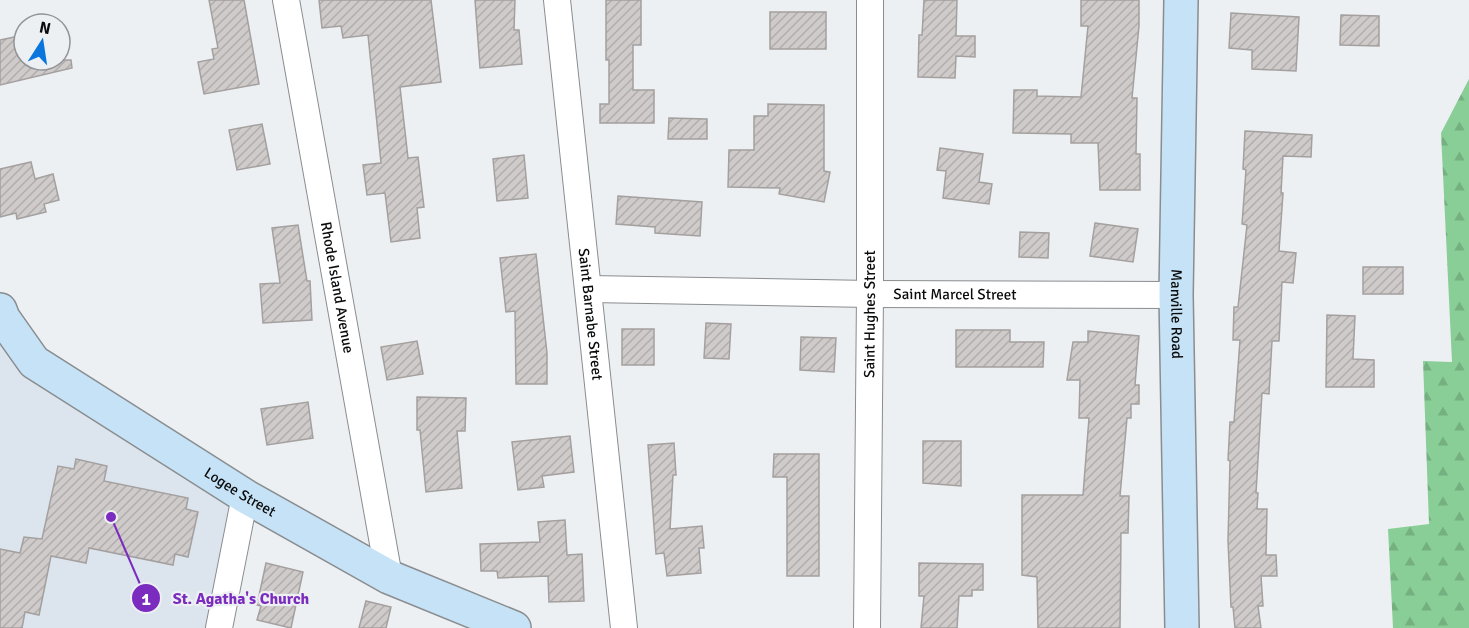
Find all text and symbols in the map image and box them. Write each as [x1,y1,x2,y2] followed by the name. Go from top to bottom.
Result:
[12,12,72,72] north arrow
[37,17,52,39] text: N
[317,220,358,355] street label: Rhode Island Avenue
[575,247,607,381] street label: Saint Barnabe Street
[860,250,879,378] street label: Saint Hughes Street
[1167,269,1186,359] street label: Manville Road
[893,285,1017,303] street label: Saint Marcel Street
[201,463,279,521] street label: Logee Street
[131,581,322,615] callout: St. Agatha's Church
[141,588,151,610] text: 1
[173,589,310,609] text: St. Agatha's Church

